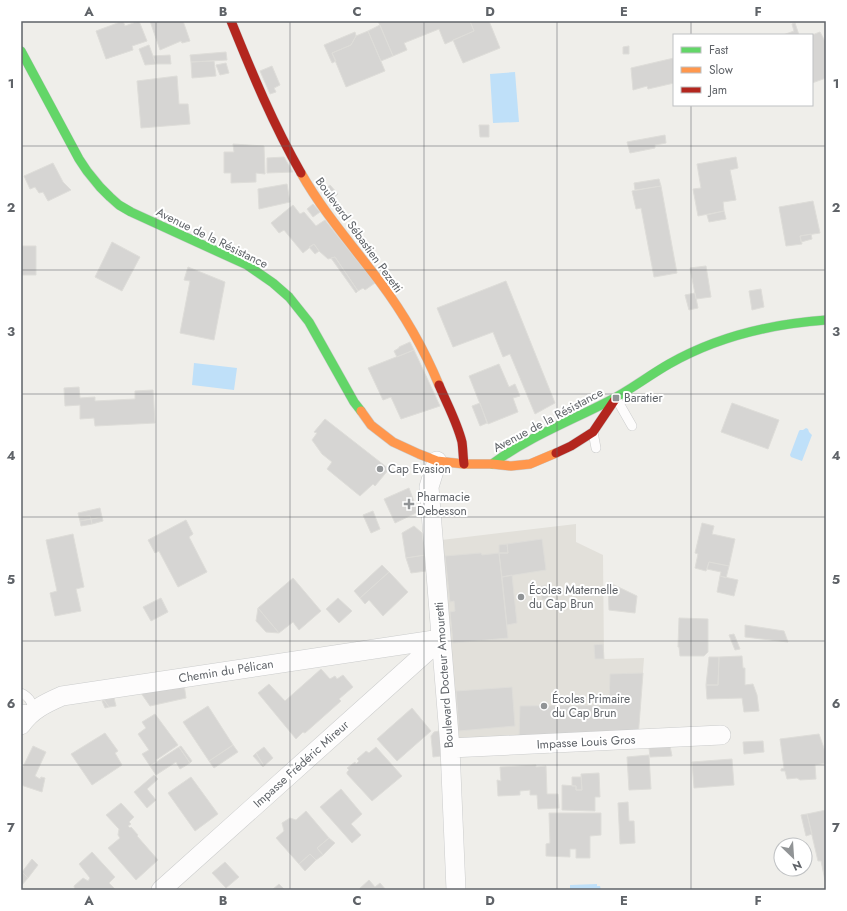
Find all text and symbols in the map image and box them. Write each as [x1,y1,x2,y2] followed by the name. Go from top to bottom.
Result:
[83,2,94,21] text: A
[219,2,228,21] text: B
[352,2,362,21] text: C
[485,2,495,21] text: D
[620,2,628,21] text: E
[754,2,762,21] text: F
[673,34,813,106] legend
[709,41,728,59] text: Fast
[709,61,734,79] text: Slow
[8,74,14,93] text: 1
[833,74,839,93] text: 1
[707,81,727,99] text: Jam
[311,174,407,296] street label: Boulevard Sébastien Pezetti
[7,198,15,217] text: 2
[832,198,840,217] text: 2
[153,203,271,273] street label: Avenue de la Résistance
[7,322,15,341] text: 3
[832,322,840,341] text: 3
[490,383,606,457] street label: Avenue de la Résistance
[624,389,664,407] place label: Baratier
[611,393,621,403] marker: Baratier
[6,446,16,465] text: 4
[831,446,841,465] text: 4
[388,460,451,478] place label: Cap Evasion
[375,464,385,474] marker: Cap Evasion
[417,488,470,520] place label: Pharmacie Debesson
[404,499,414,509] marker: Pharmacie Debesson
[7,570,15,589] text: 5
[832,570,840,589] text: 5
[529,581,618,613] place label: Écoles Maternelle du Cap Brun
[516,592,526,602] marker: Écoles Maternelle du Cap Brun
[430,601,458,749] street label: Boulevard Docteur Amouretti
[177,655,275,687] street label: Chemin du Pélican
[552,690,630,722] place label: Écoles Primaire du Cap Brun
[7,694,16,713] text: 6
[832,694,841,713] text: 6
[539,701,549,711] marker: Écoles Primaire du Cap Brun
[249,716,353,812] street label: Impasse Frédéric Mireur
[536,730,636,754] street label: Impasse Louis Gros
[7,818,15,837] text: 7
[832,818,840,837] text: 7
[773,837,813,877] north arrow
[790,857,805,875] text: N
[83,891,94,910] text: A
[219,891,228,910] text: B
[352,891,362,910] text: C
[485,891,495,910] text: D
[620,891,628,910] text: E
[754,891,762,910] text: F

